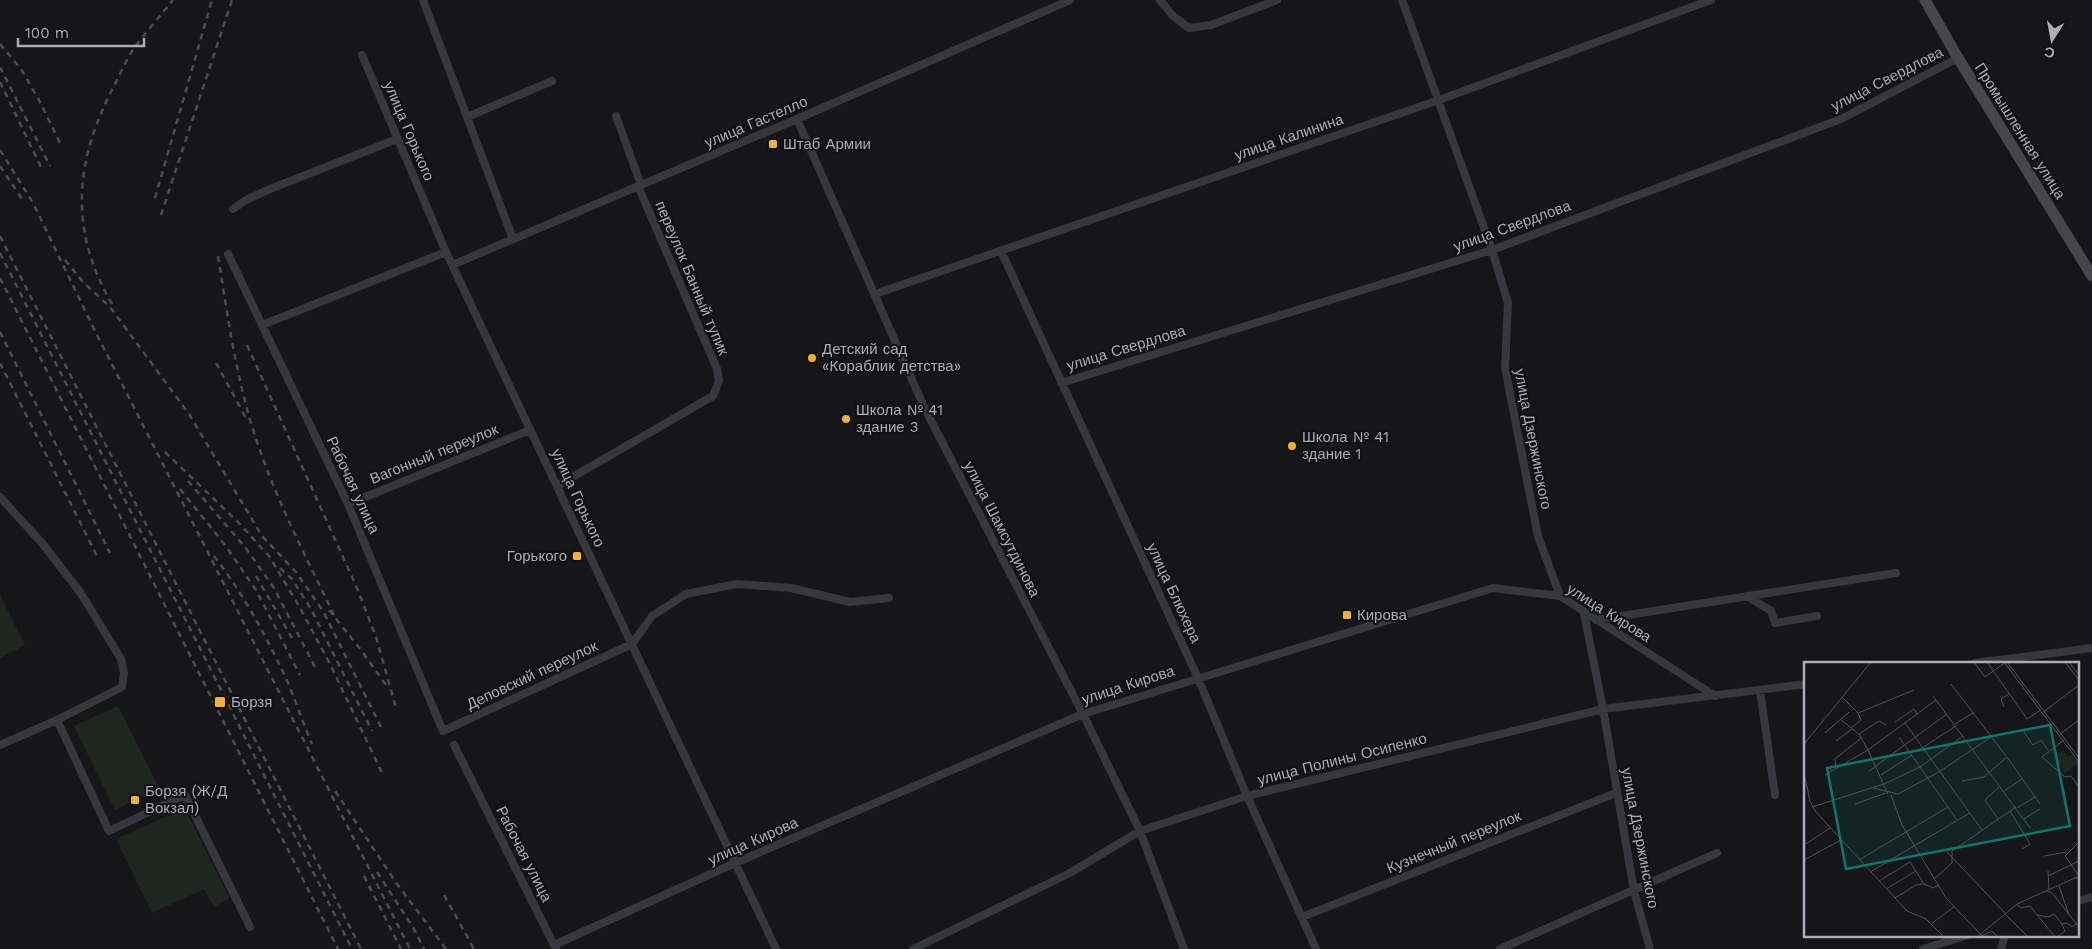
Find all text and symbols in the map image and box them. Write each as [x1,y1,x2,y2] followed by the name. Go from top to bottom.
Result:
[18,15,144,47] scale bar
[2027,15,2077,65] north arrow
[25,24,69,42] text: 100 m
[1828,43,1947,115] street label: улица Свердлова
[2043,44,2056,62] text: С
[1971,60,2070,203] street label: Промышленная улица
[380,78,438,184] street label: улица Горького
[702,92,810,152] street label: улица Гастелло
[1232,110,1346,164] street label: улица Калинина
[783,135,871,153] place label: Штаб Армии
[767,138,779,150] marker: Штаб Армии
[1451,196,1574,256] street label: улица Свердлова
[651,198,733,358] street label: переулок Банный тупик
[1064,321,1188,375] street label: улица Свердлова
[822,340,961,375] place label: Детский сад «Кораблик детства»
[806,352,818,364] marker: Детский сад «Кораблик детства»
[1511,367,1555,511] street label: улица Дзержинского
[856,401,943,436] place label: Школа № 41 здание 3
[840,413,852,425] marker: Школа № 41 здание 3
[367,420,501,488] street label: Вагонный переулок
[1302,428,1389,463] place label: Школа № 41 здание 1
[323,434,384,537] street label: Рабочая улица
[1286,440,1298,452] marker: Школа № 41 здание 1
[547,446,609,550] street label: улица Горького
[960,458,1044,601] street label: улица Шамсутдинова
[1143,540,1205,646] street label: улица Блюхера
[507,547,567,565] place label: Горького
[571,550,583,562] marker: Горького
[1563,580,1655,646] street label: улица Кирова
[1357,606,1408,624] place label: Кирова
[1341,609,1353,621] marker: Кирова
[464,637,601,713] street label: Деповский переулок
[1079,661,1177,708] street label: улица Кирова
[1804,662,2080,936] inset map
[231,693,272,711] place label: Борзя
[213,695,227,709] marker: Борзя
[1255,729,1429,789] street label: улица Полины Осипенко
[1618,766,1662,910] street label: улица Дзержинского
[145,782,227,817] place label: Борзя (Ж/Д Вокзал)
[129,794,141,806] marker: Борзя (Ж/Д Вокзал)
[492,803,556,905] street label: Рабочая улица
[1384,807,1524,877] street label: Кузнечный переулок
[705,813,801,869] street label: улица Кирова

